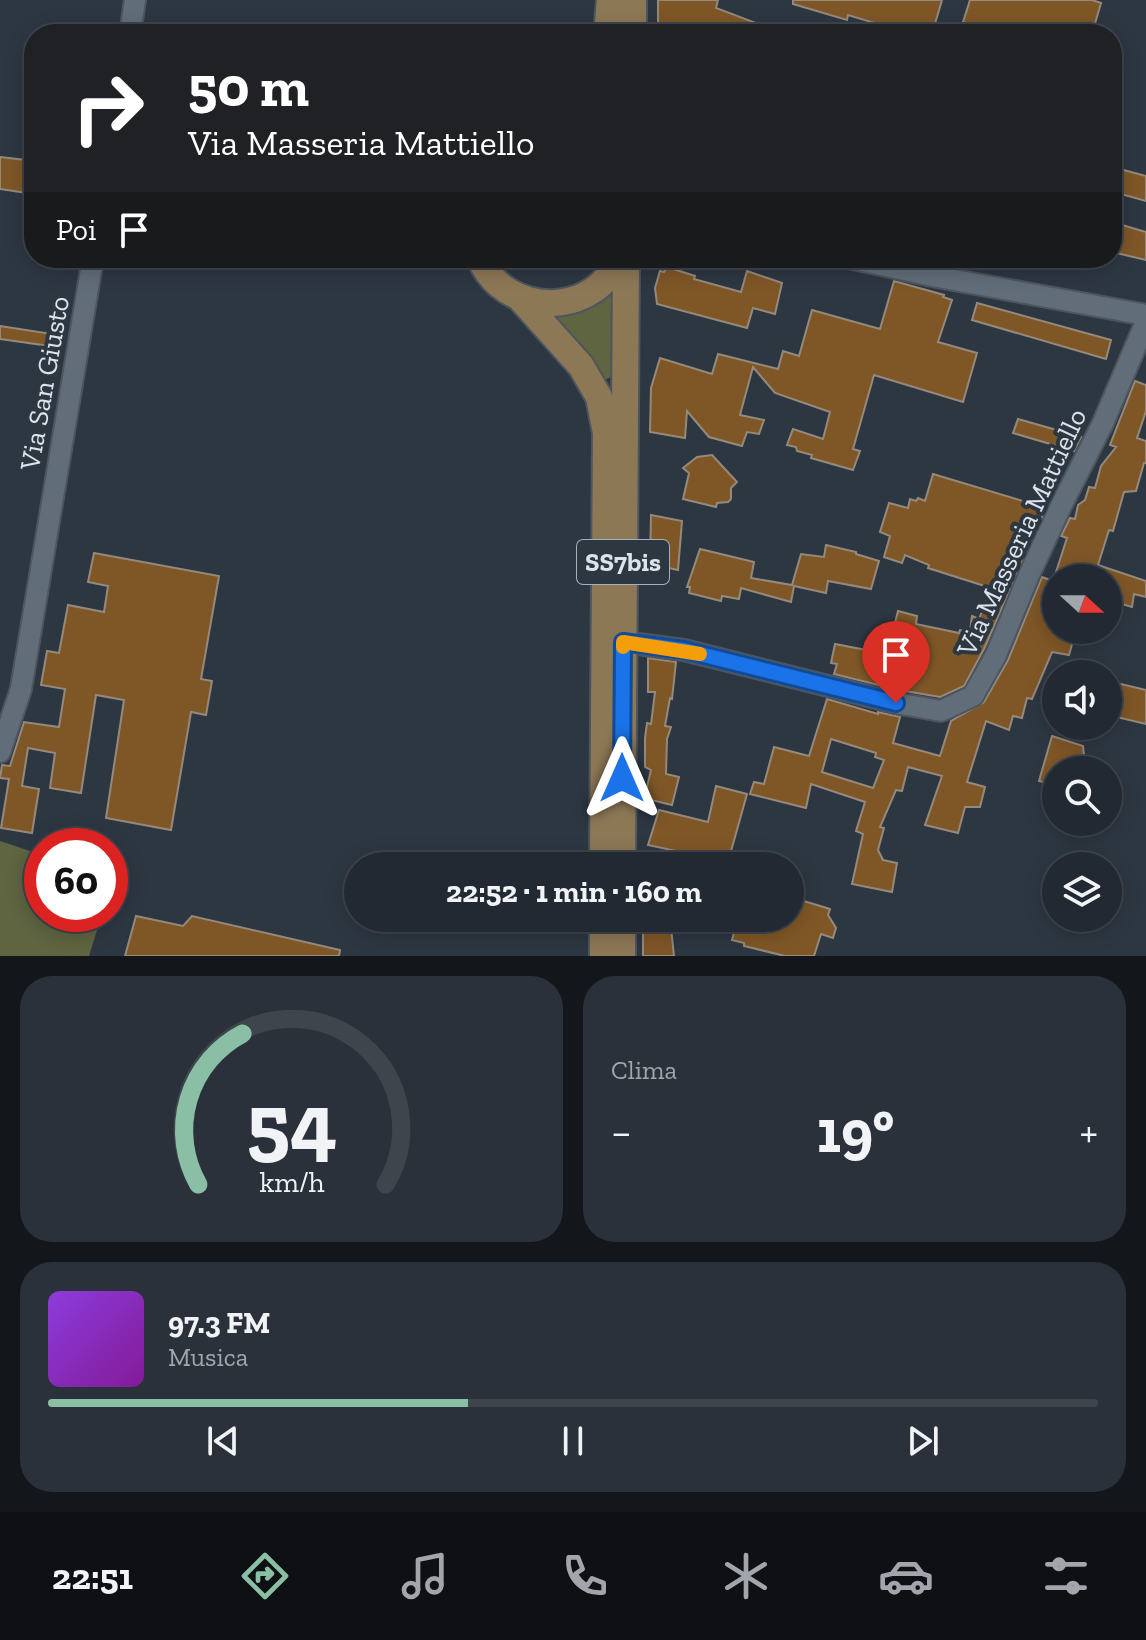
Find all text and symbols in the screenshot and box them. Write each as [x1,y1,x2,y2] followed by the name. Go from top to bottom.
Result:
[188,53,309,120] text: 50 m
[56,56,160,160] icon: right
[188,121,534,164] text: Via Masseria Mattiello
[112,208,156,252] icon: arrive
[56,212,96,248] text: Poi
[13,294,76,474] street label: Via San Giusto
[949,403,1093,662] street label: Via Masseria Mattiello
[577,540,669,584] road number: SS7bis
[1042,564,1122,644] north arrow
[1042,564,1122,932] map controls
[862,621,930,703] pin
[874,633,918,677] icon: arrive
[1042,660,1122,740] button: sound
[580,736,664,820] position arrow
[1042,756,1122,836] button: search
[24,828,128,932] speed limit sign: 60
[1042,852,1122,932] button: layers
[446,874,702,910] text: 22:52 · 1 min · 160 m
[611,1054,677,1086] text: Clima
[246,1072,337,1172] text: 54
[817,1095,894,1167] text: 19°
[611,1105,632,1158] text: −
[1079,1105,1098,1158] text: +
[259,1165,324,1199] text: km/h
[168,1305,270,1341] text: 97.3 FM
[168,1341,248,1373] text: Musica
[201,1419,245,1463] icon: previous
[551,1419,595,1463] icon: pause
[901,1419,945,1463] icon: next
[237,1548,293,1604] icon: directions
[397,1548,453,1604] icon: music
[557,1548,613,1604] icon: phone
[718,1548,774,1604] icon: climate
[878,1548,934,1604] icon: car
[1038,1548,1094,1604] icon: filters
[52,1555,133,1598] text: 22:51

